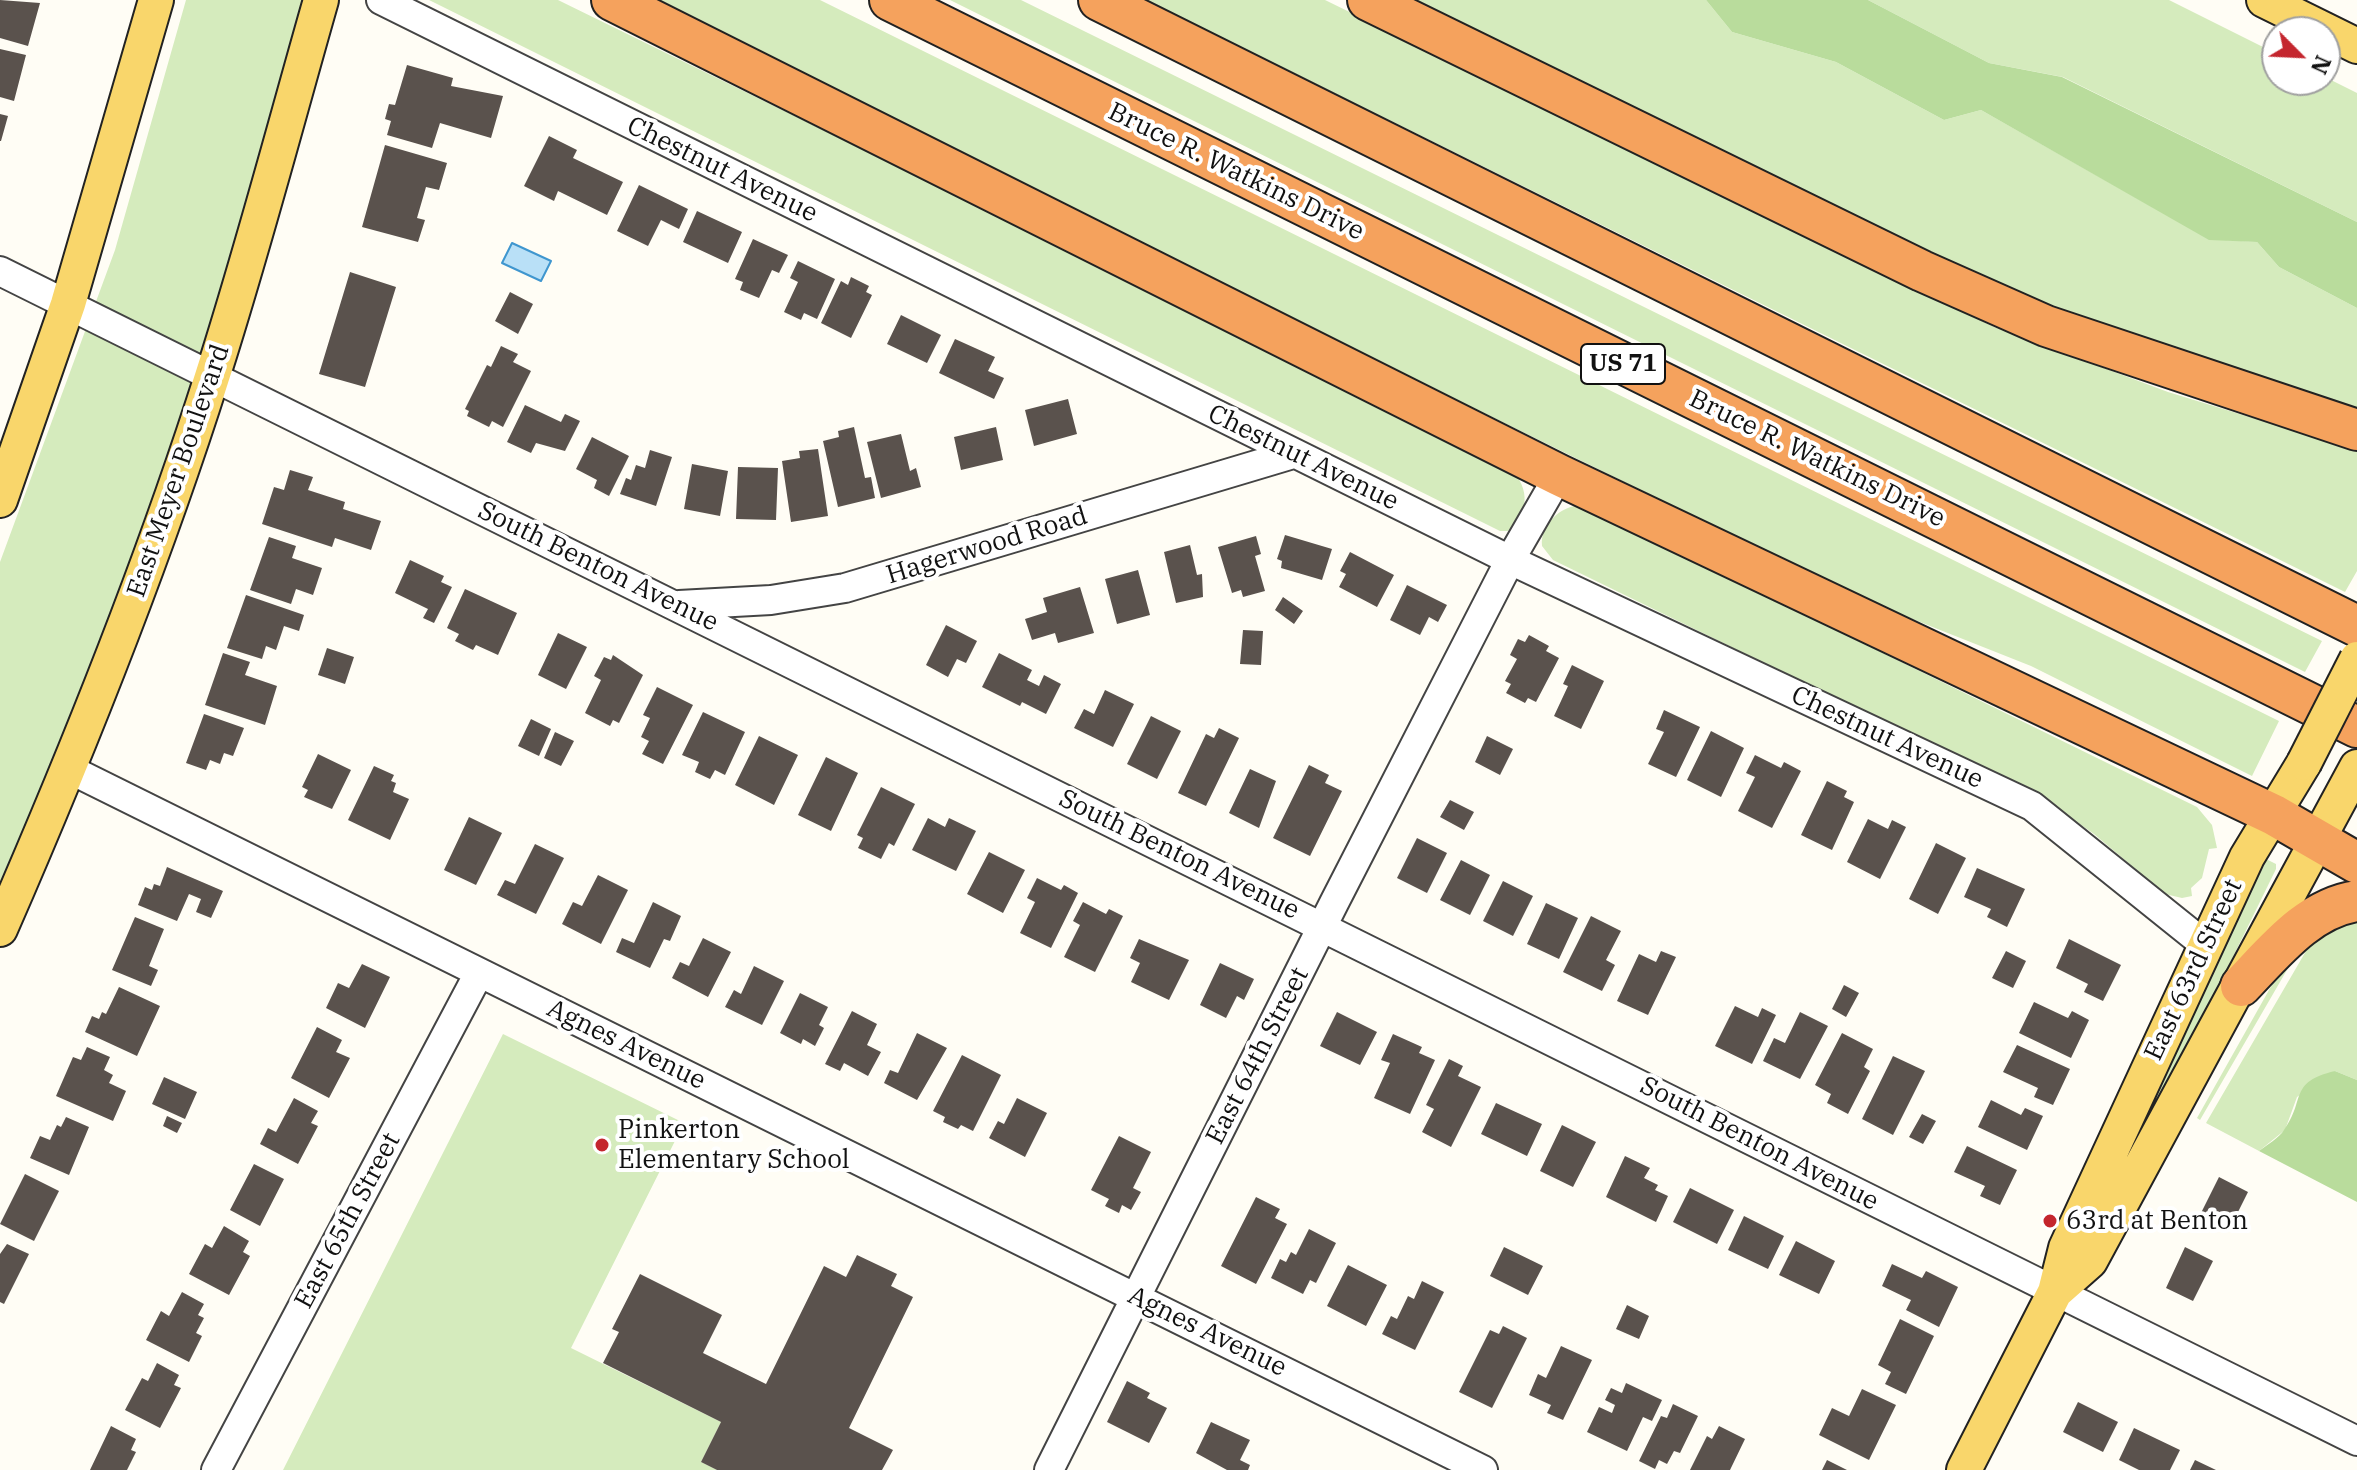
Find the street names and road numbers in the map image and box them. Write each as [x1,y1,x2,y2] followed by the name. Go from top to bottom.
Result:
[1103,96,1369,248] street label: Bruce R. Watkins Drive
[622,110,822,230] street label: Chestnut Avenue
[121,341,237,601] street label: East Meyer Boulevard
[1581,344,1665,384] road number: US 71
[1684,383,1950,535] street label: Bruce R. Watkins Drive
[1203,398,1403,518] street label: Chestnut Avenue
[473,495,723,639] street label: South Benton Avenue
[883,501,1091,591] street label: Hagerwood Road
[1786,680,1988,796] street label: Chestnut Avenue
[1054,783,1304,927] street label: South Benton Avenue
[2138,875,2250,1065] street label: East 63rd Street
[1200,962,1316,1150] street label: East 64th Street
[542,993,710,1097] street label: Agnes Avenue
[1635,1070,1883,1218] street label: South Benton Avenue
[289,1128,407,1314] street label: East 65th Street
[1123,1280,1291,1384] street label: Agnes Avenue

